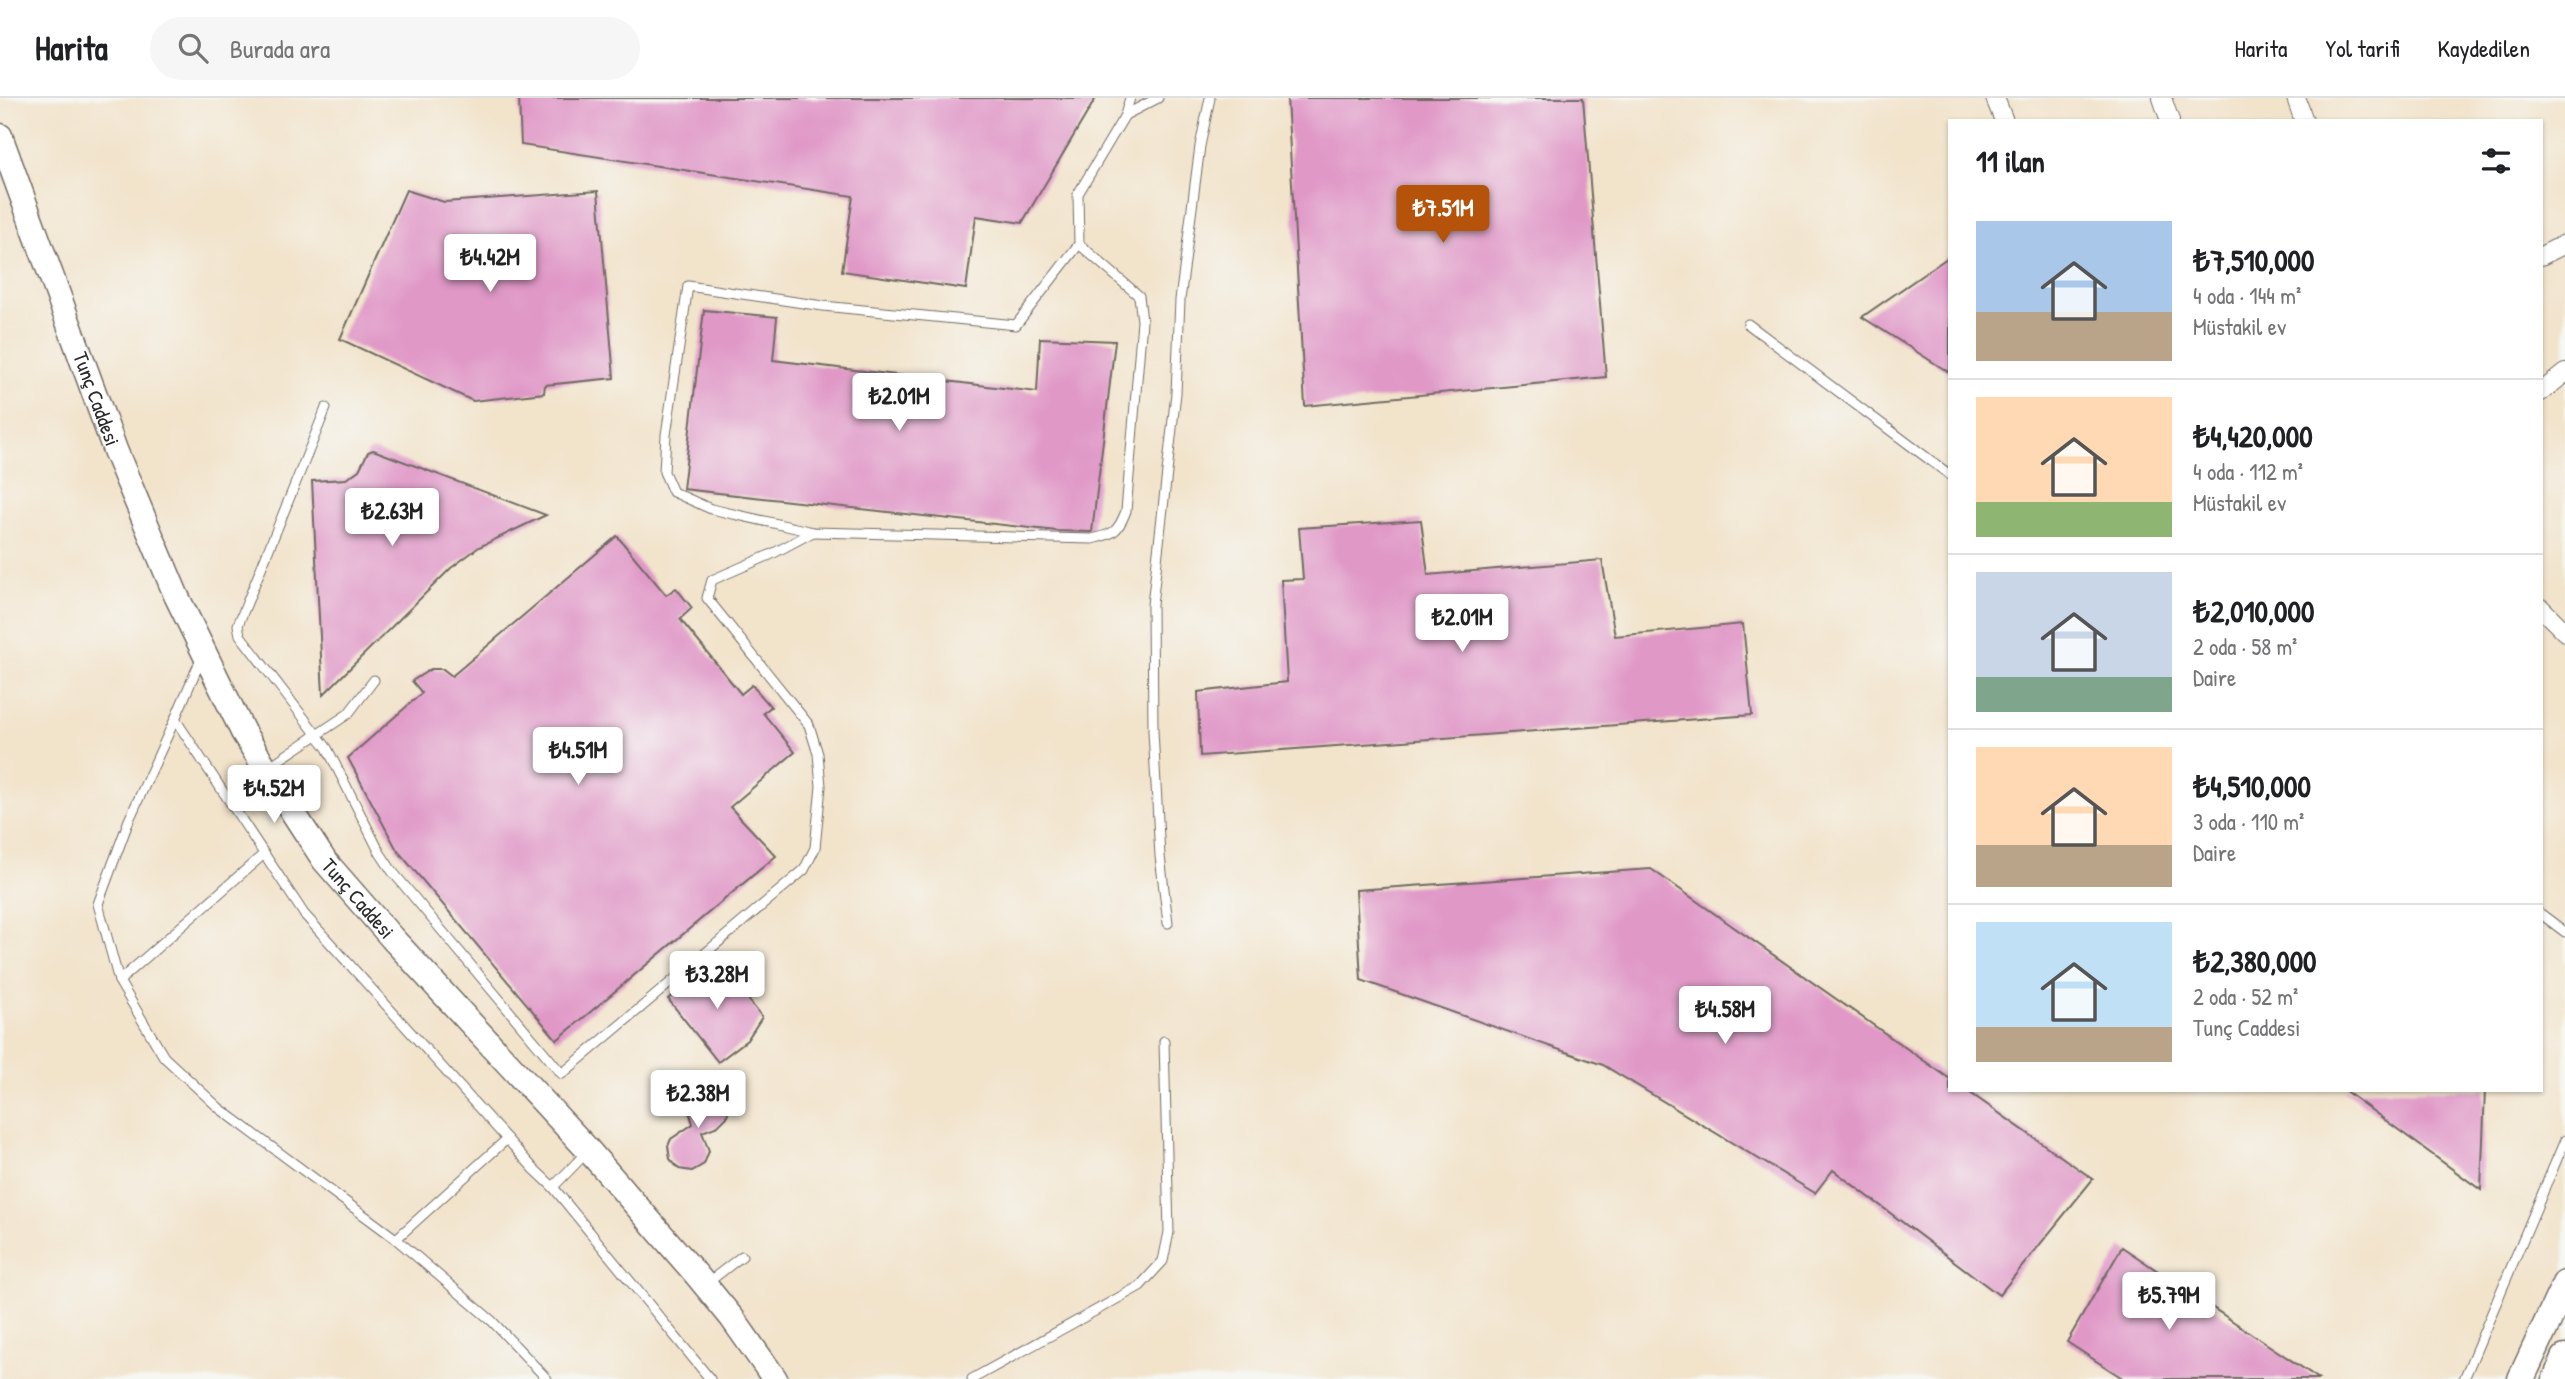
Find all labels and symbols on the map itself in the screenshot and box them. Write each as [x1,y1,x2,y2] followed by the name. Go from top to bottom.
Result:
[1386,186,1500,245] pin: ₺7.51M
[433,234,547,294] pin: ₺4.42M
[66,348,127,450] street label: Tunç Caddesi
[842,374,956,433] pin: ₺2.01M
[335,489,449,548] pin: ₺2.63M
[1405,594,1519,654] pin: ₺2.01M
[521,728,635,787] pin: ₺4.51M
[217,766,331,825] pin: ₺4.52M
[315,852,401,945] street label: Tunç Caddesi
[660,951,774,1011] pin: ₺3.28M
[1668,986,1782,1046] pin: ₺4.58M
[641,1070,755,1130] pin: ₺2.38M
[2112,1272,2226,1332] pin: ₺5.79M

